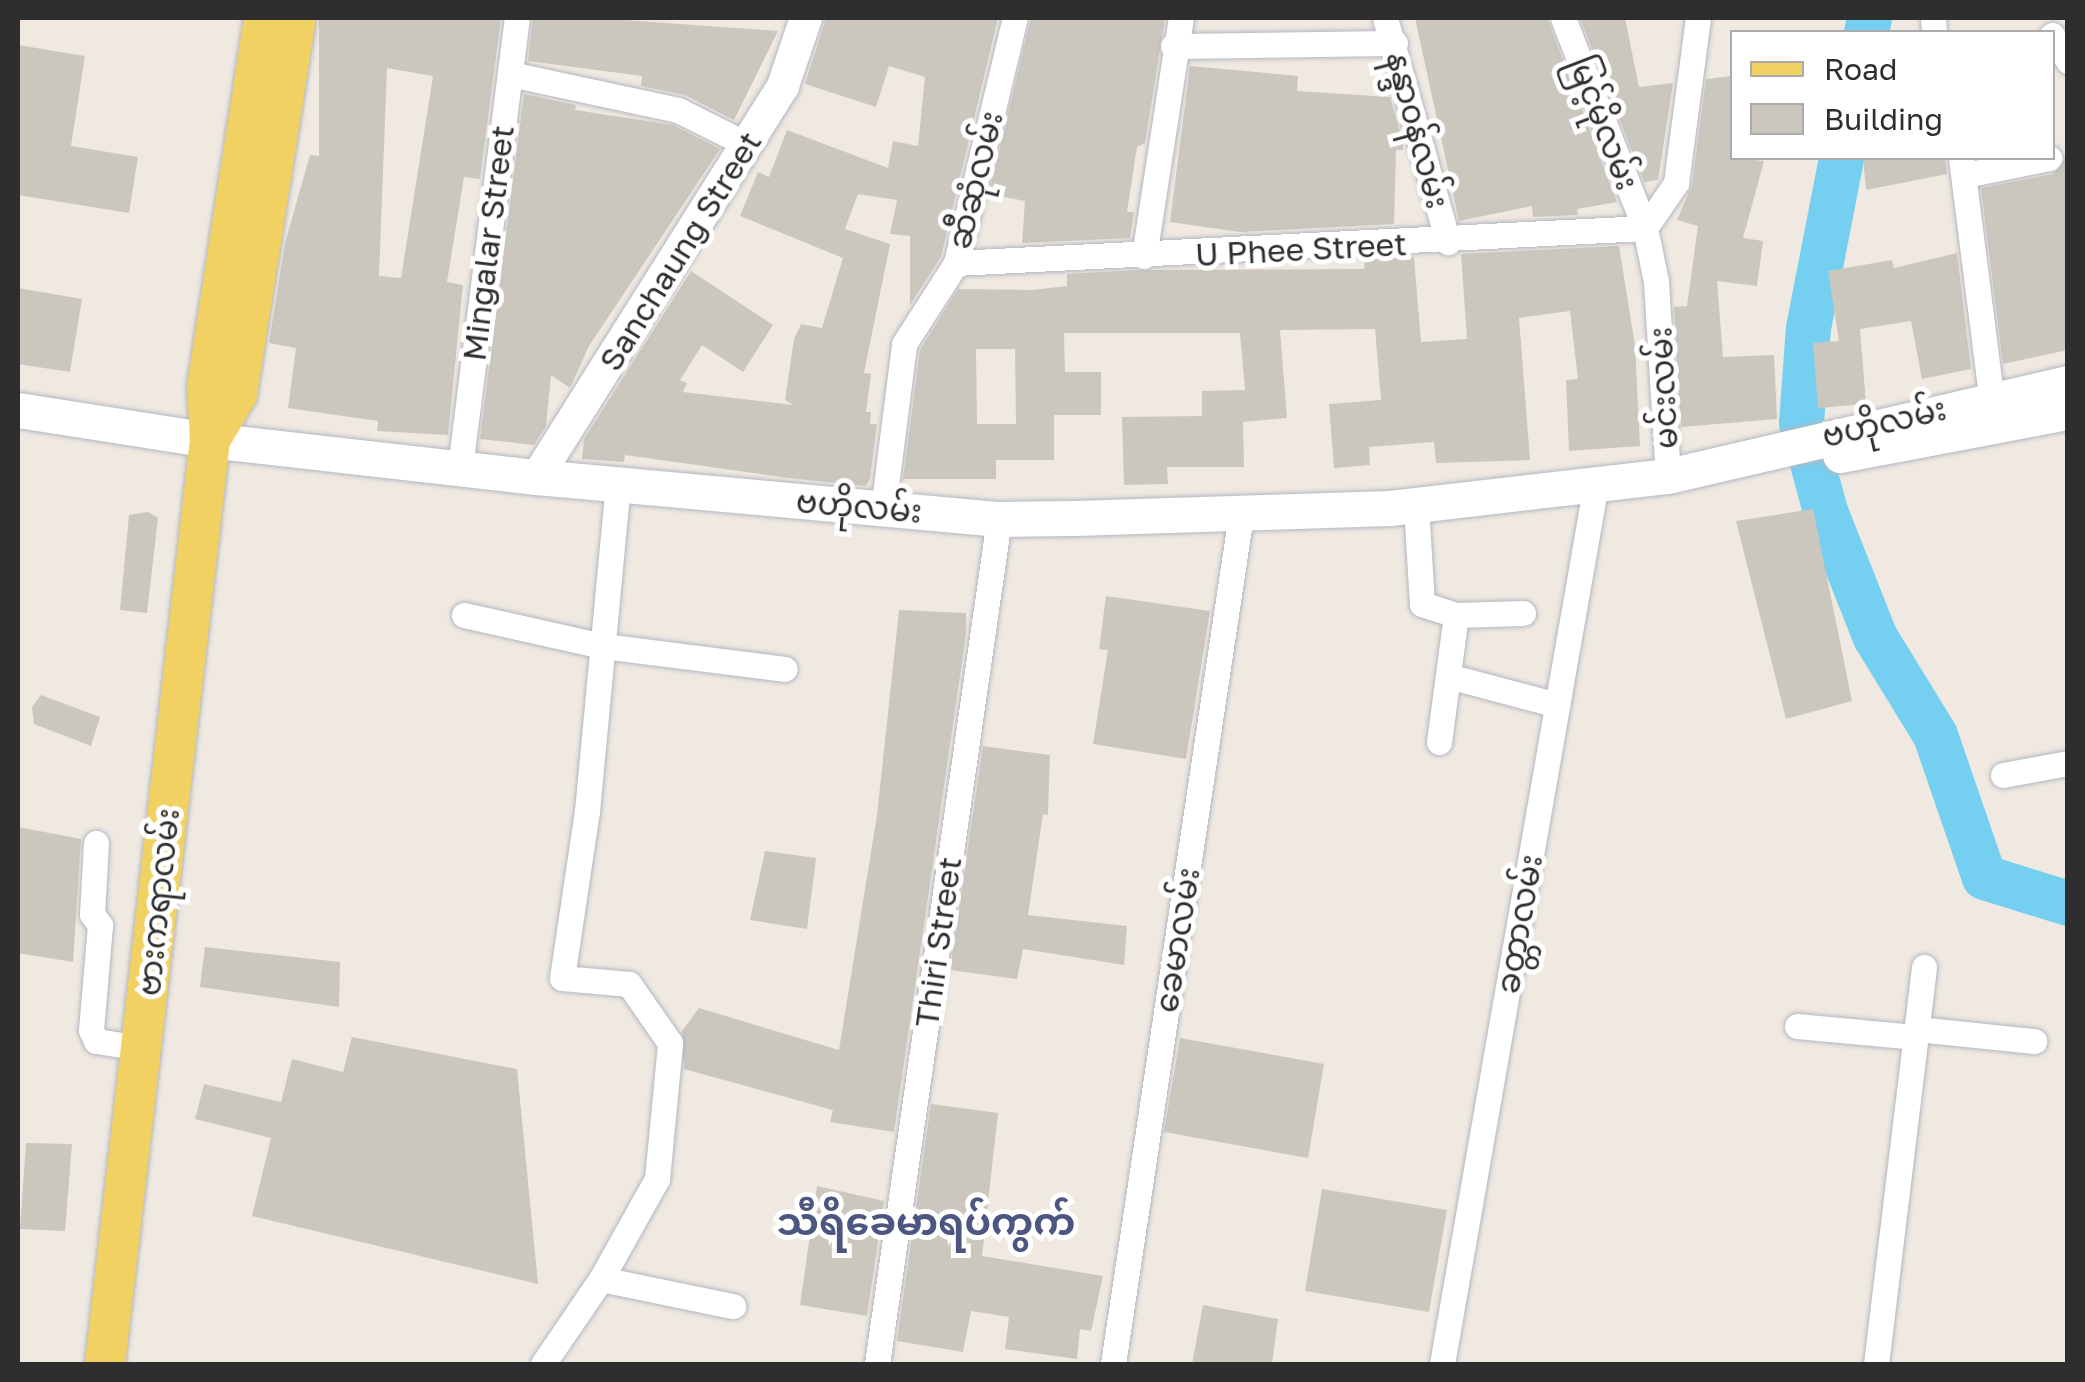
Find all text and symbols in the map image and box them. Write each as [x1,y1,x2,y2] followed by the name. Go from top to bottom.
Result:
[1730,30,2055,160] legend
[1379,47,1457,213] street label: နန္ဒာ၀န်လမ်း
[1561,51,1647,195] street label: မြင့်မိုလမ်း
[1824,51,1898,87] text: Road
[1824,101,1943,137] text: Building
[939,107,1011,253] street label: ဆီဆုံလမ်း
[454,123,522,363] street label: Mingalar Street
[591,124,769,378] street label: Sanchaung Street
[1194,224,1408,274] street label: U Phee Street
[1641,326,1685,450] street label: မင်းလမ်း
[1818,389,1950,455] street label: ဗဟိုလမ်း
[794,481,924,531] street label: ဗဟိုလမ်း
[129,806,187,998] street label: ဗားကရာလမ်း
[1488,851,1550,997] street label: ခတ္တာလမ်း
[907,854,969,1030] street label: Thiri Street
[1147,865,1207,1015] street label: ခေမာလမ်း
[777,1198,1075,1244] district label: သီရိခေမာရပ်ကွက်

